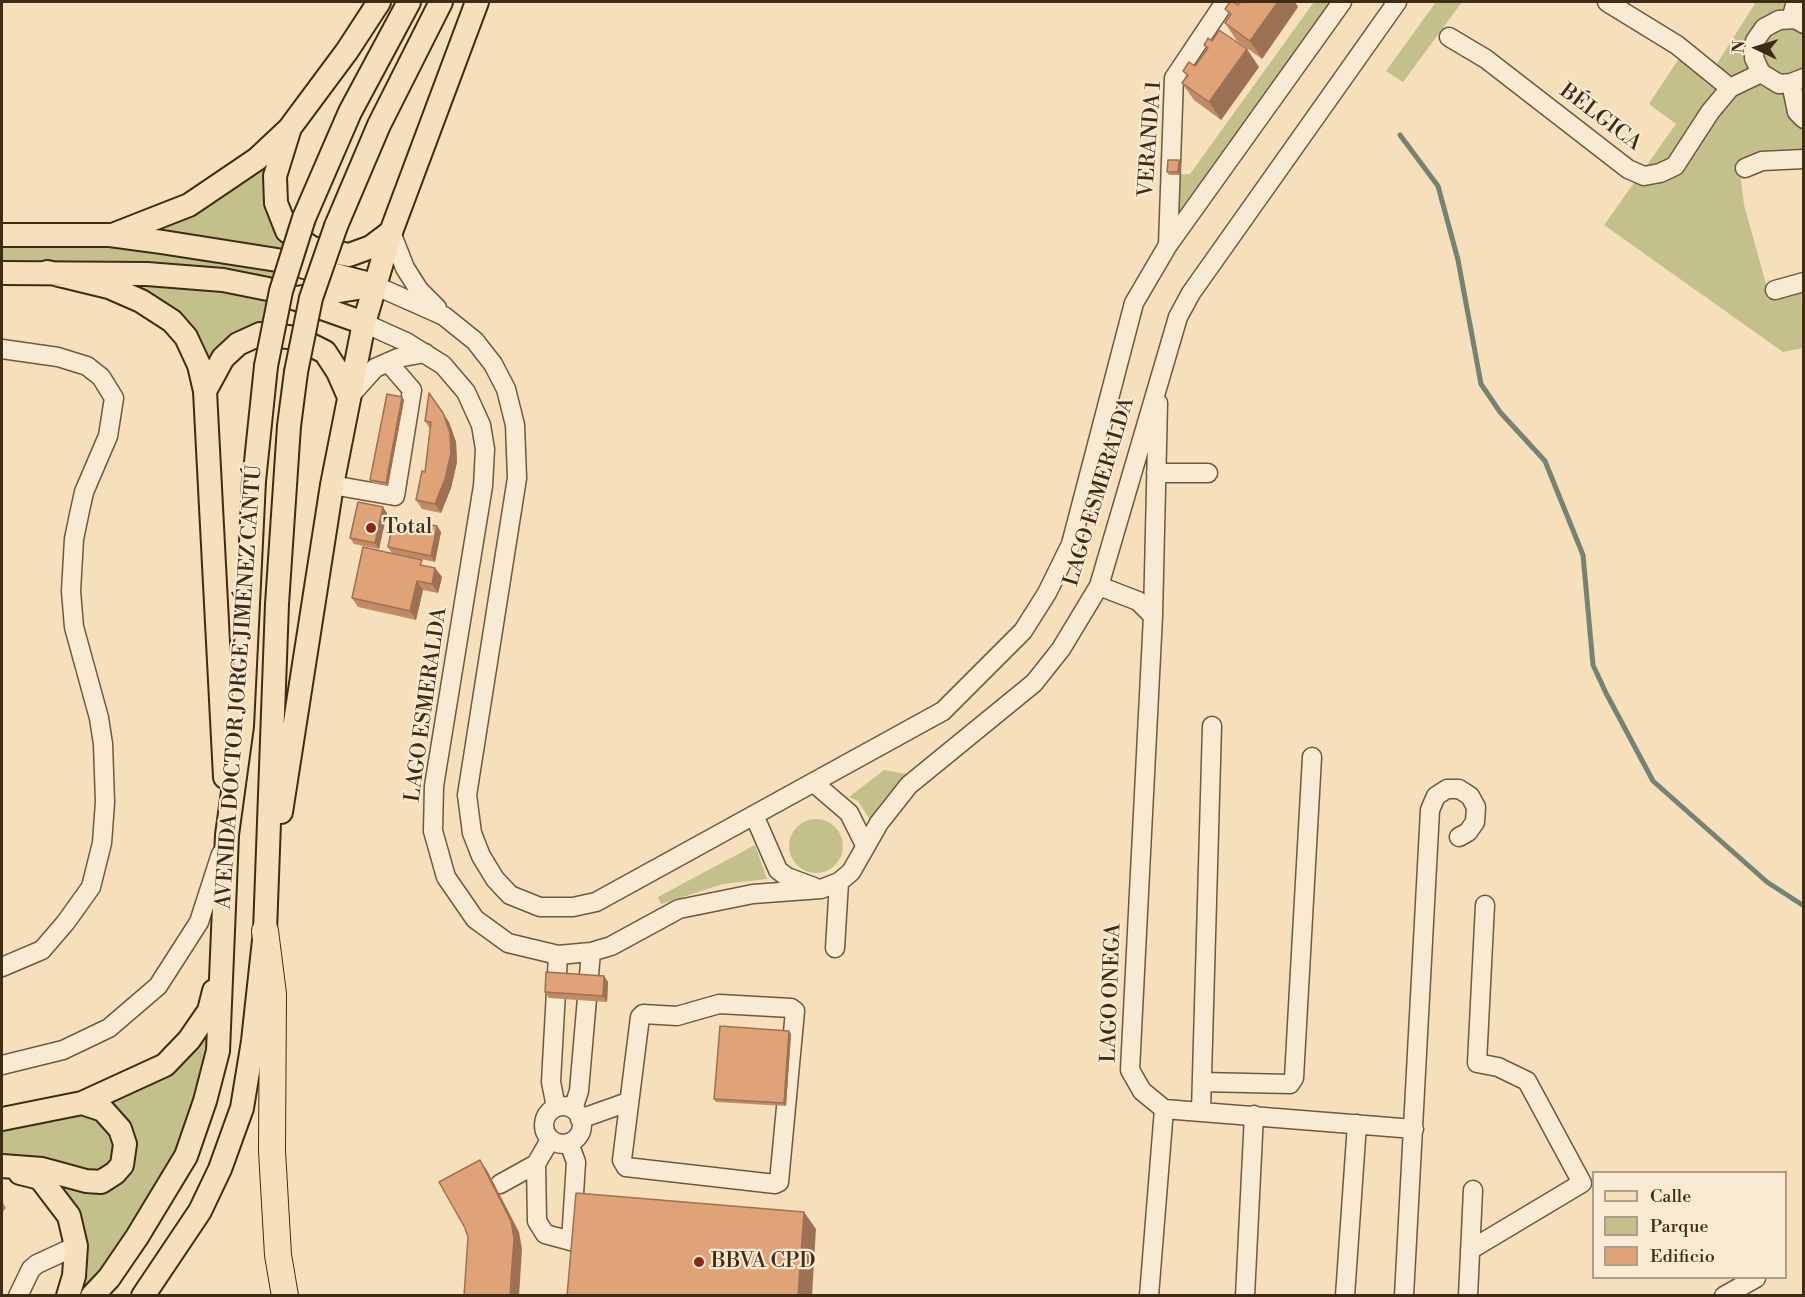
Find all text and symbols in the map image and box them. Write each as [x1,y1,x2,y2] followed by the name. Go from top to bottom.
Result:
[1727,18,1787,78] north arrow
[1729,40,1749,54] text: N
[1554,79,1646,157] street label: BÉLGICA
[1134,80,1168,198] street label: VERANDA 1
[1059,395,1141,589] street label: LAGO ESMERALDA
[212,464,268,910] street label: AVENIDA DOCTOR JORGE JIMÉNEZ CANTÚ
[383,515,432,541] place label: Total
[364,521,378,535] marker: Total
[401,606,453,804] street label: LAGO ESMERALDA
[1097,923,1127,1063] street label: LAGO ONEGA
[1592,1171,1787,1279] legend
[1650,1185,1691,1208] text: Calle
[1650,1215,1709,1238] text: Parque
[1650,1245,1715,1268] text: Edificio
[711,1249,816,1275] place label: BBVA CPD
[692,1255,706,1269] marker: BBVA CPD

